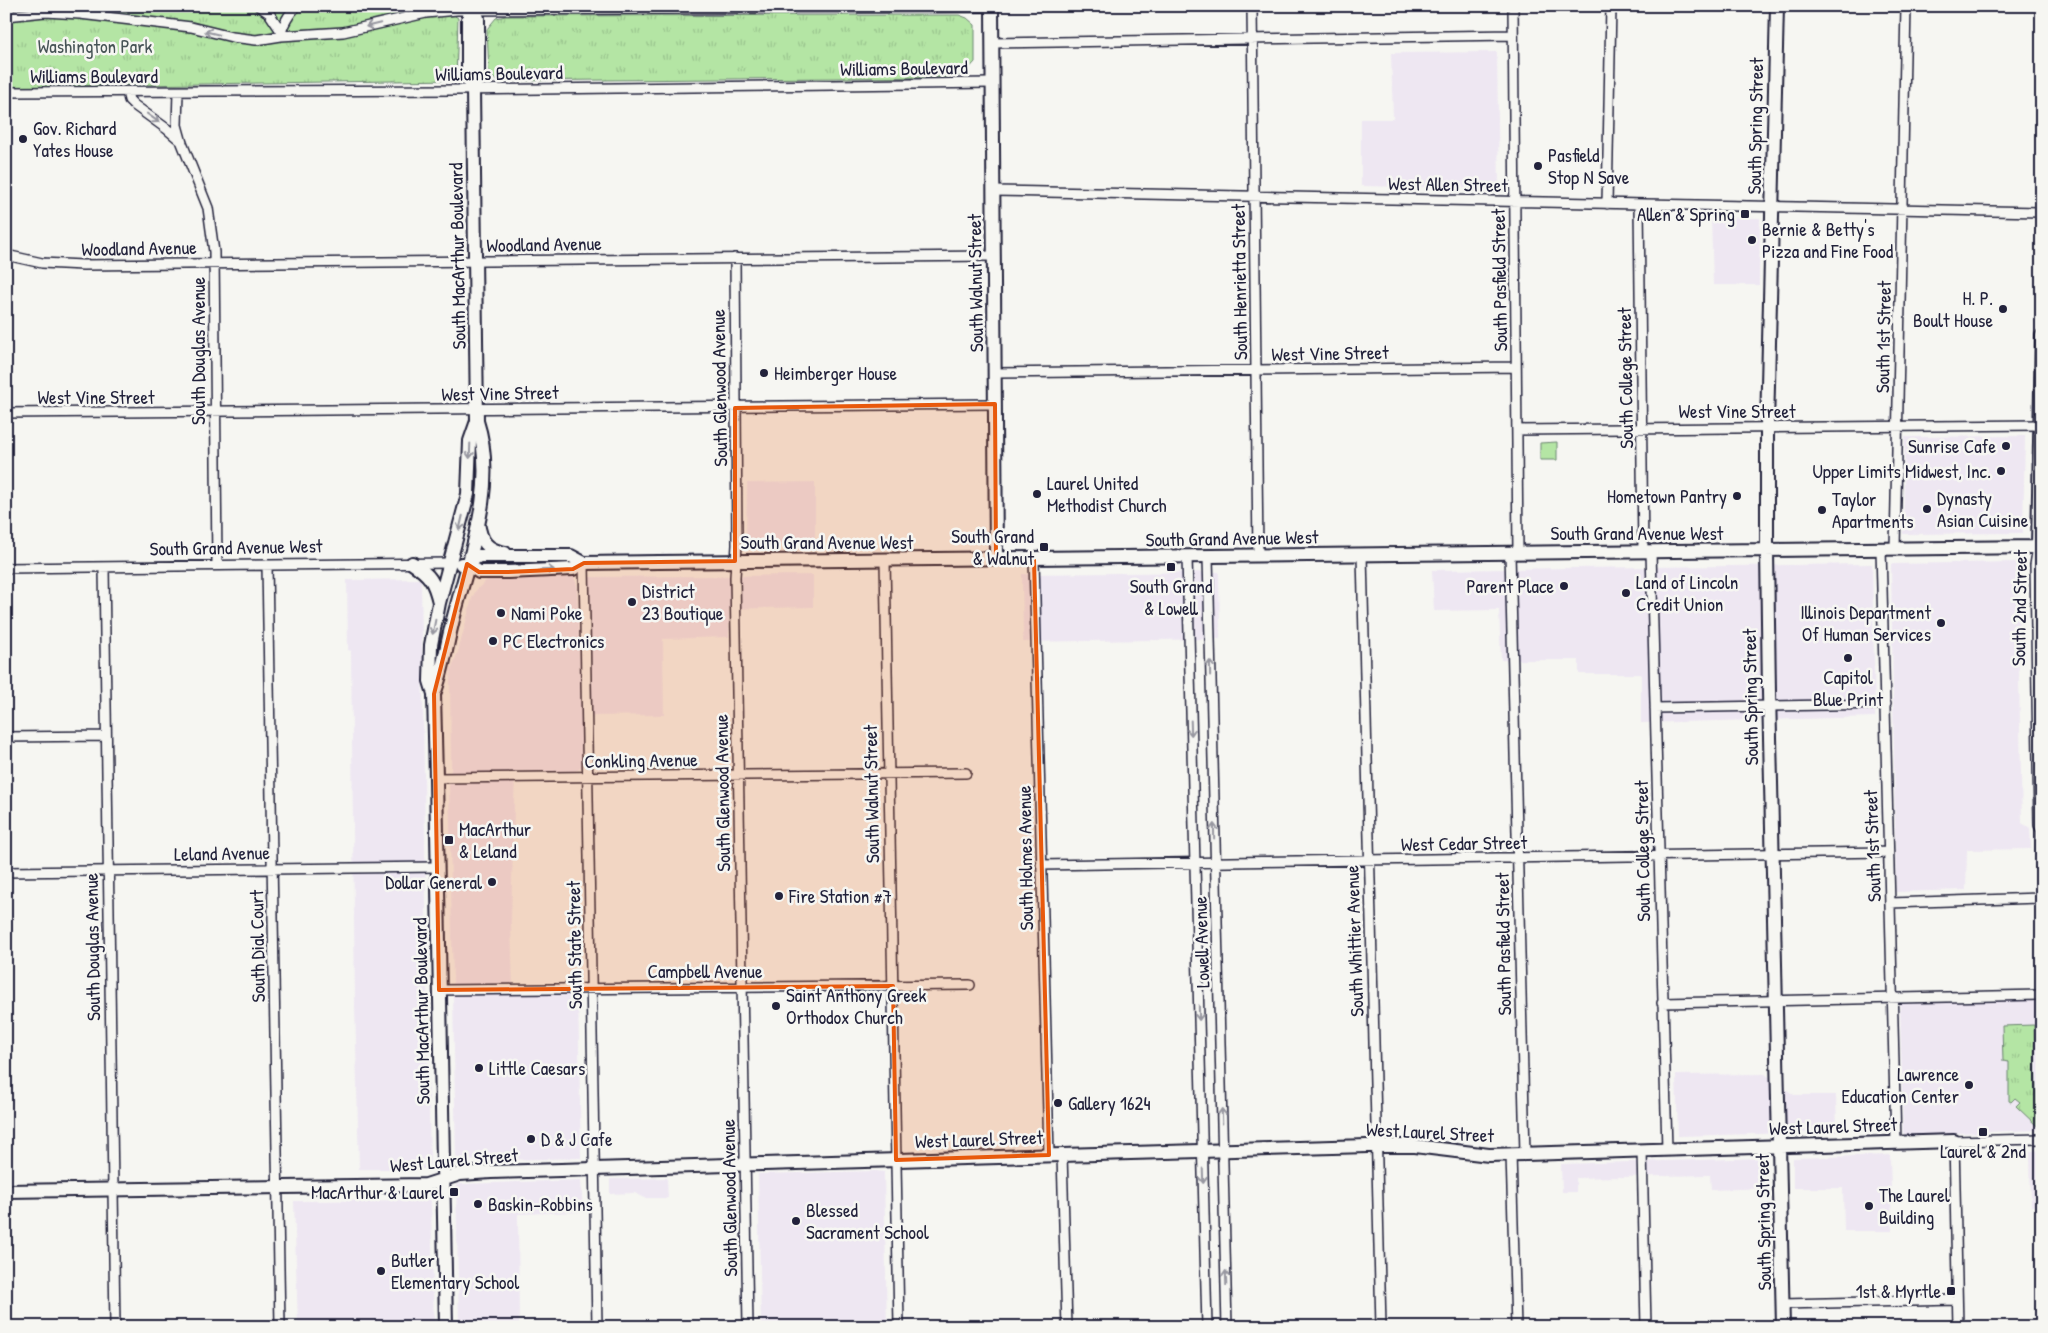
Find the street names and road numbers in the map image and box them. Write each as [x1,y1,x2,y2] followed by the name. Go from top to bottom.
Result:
[840,54,969,82] street label: Williams Boulevard
[1741,57,1769,195] street label: South Spring Street
[435,59,564,87] street label: Williams Boulevard
[30,63,158,89] street label: Williams Boulevard
[442,162,472,350] street label: South MacArthur Boulevard
[1388,170,1509,198] street label: West Allen Street
[1225,203,1253,360] street label: South Henrietta Street
[1485,208,1513,352] street label: South Pasfield Street
[961,213,989,352] street label: South Walnut Street
[486,230,602,258] street label: Woodland Avenue
[81,234,197,262] street label: Woodland Avenue
[185,277,211,425] street label: South Douglas Avenue
[1869,280,1897,393] street label: South 1st Street
[1611,307,1639,449] street label: South College Street
[705,309,733,467] street label: South Glenwood Avenue
[1271,339,1389,367] street label: West Vine Street
[441,379,559,407] street label: West Vine Street
[37,384,155,410] street label: West Vine Street
[1678,398,1796,424] street label: West Vine Street
[1551,520,1724,546] street label: South Grand Avenue West
[1145,523,1319,553] street label: South Grand Avenue West
[741,529,914,555] street label: South Grand Avenue West
[149,532,323,562] street label: South Grand Avenue West
[2005,549,2033,666] street label: South 2nd Street
[1736,628,1764,766] street label: South Spring Street
[708,714,736,872] street label: South Glenwood Avenue
[857,724,885,863] street label: South Walnut Street
[584,746,698,774] street label: Conkling Avenue
[1628,780,1656,922] street label: South College Street
[1011,785,1039,931] street label: South Holmes Avenue
[1857,789,1887,903] street label: South 1st Street
[1401,829,1528,857] street label: West Cedar Street
[174,839,270,867] street label: Leland Avenue
[1338,864,1370,1017] street label: South Whittier Avenue
[78,872,106,1021] street label: South Douglas Avenue
[1489,872,1517,1016] street label: South Pasfield Street
[560,880,588,1009] street label: South State Street
[243,889,271,1002] street label: South Dial Court
[1186,895,1216,988] street label: Lowell Avenue
[406,917,436,1105] street label: South MacArthur Boulevard
[647,958,763,984] street label: Campbell Avenue
[1769,1111,1898,1141] street label: West Laurel Street
[1365,1116,1495,1148] street label: West Laurel Street
[715,1119,743,1277] street label: South Glenwood Avenue
[915,1124,1044,1154] street label: West Laurel Street
[389,1141,519,1179] street label: West Laurel Street
[1749,1153,1777,1291] street label: South Spring Street

